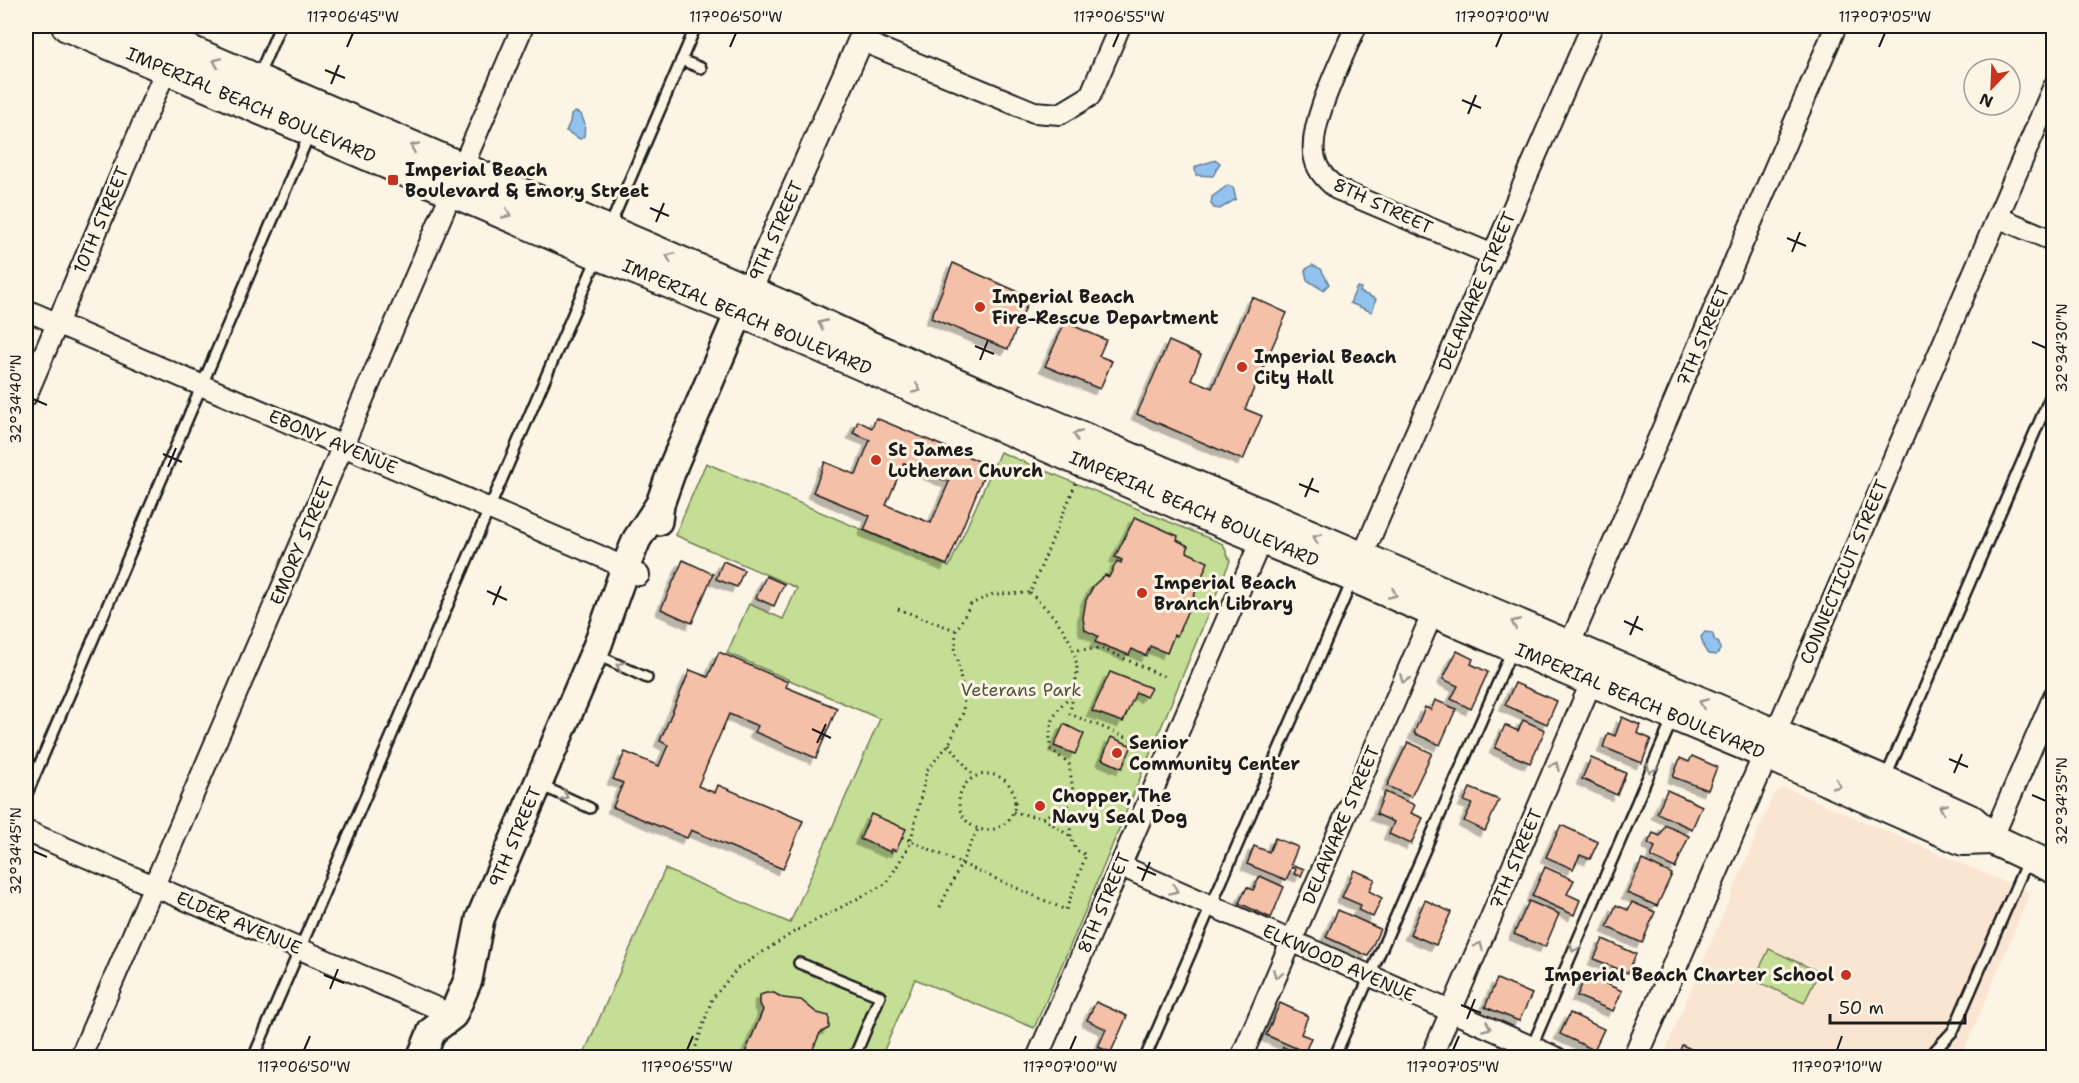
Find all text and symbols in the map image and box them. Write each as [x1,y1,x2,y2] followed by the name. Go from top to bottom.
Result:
[307,7,399,27] text: 117°06'45"W
[689,7,783,27] text: 117°06'50"W
[1073,7,1165,27] text: 117°06'55"W
[1455,7,1549,27] text: 117°07'00"W
[1838,7,1932,27] text: 117°07'05"W
[123,41,379,169] street label: IMPERIAL BEACH BOULEVARD
[212,57,223,69] one-way arrow
[1962,57,2022,117] north arrow
[1976,88,1996,112] text: N
[409,142,420,154] one-way arrow
[405,158,649,203] place label: Imperial Beach Boulevard & Emory Street
[68,163,134,277] street label: 10TH STREET
[1329,172,1437,240] street label: 8TH STREET
[386,173,400,187] marker: Imperial Beach Boulevard & Emory Street
[743,177,809,285] street label: 9TH STREET
[501,207,512,219] one-way arrow
[1433,208,1521,374] street label: DELAWARE STREET
[666,252,677,264] one-way arrow
[619,253,875,381] street label: IMPERIAL BEACH BOULEVARD
[1671,282,1735,390] street label: 7TH STREET
[992,285,1219,330] place label: Imperial Beach Fire-Rescue Department
[973,300,987,314] marker: Imperial Beach Fire-Rescue Department
[2052,303,2072,393] text: 32°34'30"N
[817,319,828,331] one-way arrow
[1254,345,1397,390] place label: Imperial Beach City Hall
[6,354,26,444] text: 32°34'40"N
[1235,360,1249,374] marker: Imperial Beach City Hall
[911,382,922,394] one-way arrow
[265,404,401,480] street label: EBONY AVENUE
[1072,430,1083,442] one-way arrow
[888,438,1043,483] place label: St James Lutheran Church
[1066,445,1322,573] street label: IMPERIAL BEACH BOULEVARD
[869,453,883,467] marker: St James Lutheran Church
[264,473,340,609] street label: EMORY STREET
[1794,476,1894,668] street label: CONNECTICUT STREET
[1312,533,1323,545] one-way arrow
[1154,571,1297,616] place label: Imperial Beach Branch Library
[1135,586,1149,600] marker: Imperial Beach Branch Library
[1387,587,1398,599] one-way arrow
[1510,618,1521,630] one-way arrow
[1512,637,1768,765] street label: IMPERIAL BEACH BOULEVARD
[616,661,627,673] one-way arrow
[1399,673,1411,684] one-way arrow
[961,678,1082,702] park label: Veterans Park
[1698,698,1709,710] one-way arrow
[1129,731,1300,776] place label: Senior Community Center
[1297,742,1385,908] street label: DELAWARE STREET
[1110,746,1124,760] marker: Senior Community Center
[2052,757,2072,845] text: 32°34'35"N
[1548,762,1560,773] one-way arrow
[1646,762,1658,773] one-way arrow
[1830,777,1841,789] one-way arrow
[483,783,547,891] street label: 9TH STREET
[1052,784,1188,829] place label: Chopper, The Navy Seal Dog
[558,788,569,800] one-way arrow
[1033,799,1047,813] marker: Chopper, The Navy Seal Dog
[1939,803,1950,815] one-way arrow
[1484,805,1548,913] street label: 7TH STREET
[6,807,26,895] text: 32°34'45"N
[1072,849,1136,957] street label: 8TH STREET
[1167,882,1178,894] one-way arrow
[173,886,305,960] street label: ELDER AVENUE
[1259,919,1419,1007] street label: ELKWOOD AVENUE
[1472,941,1484,952] one-way arrow
[1569,941,1581,952] one-way arrow
[1545,963,1834,987] place label: Imperial Beach Charter School
[1272,968,1284,979] one-way arrow
[1839,968,1853,982] marker: Imperial Beach Charter School
[1830,987,1965,1025] scale bar
[1839,996,1884,1020] text: 50 m
[1481,1020,1492,1032] one-way arrow
[257,1057,351,1077] text: 117°06'50"W
[641,1057,733,1077] text: 117°06'55"W
[1023,1057,1117,1077] text: 117°07'00"W
[1406,1057,1500,1077] text: 117°07'05"W
[1792,1057,1882,1077] text: 117°07'10"W

